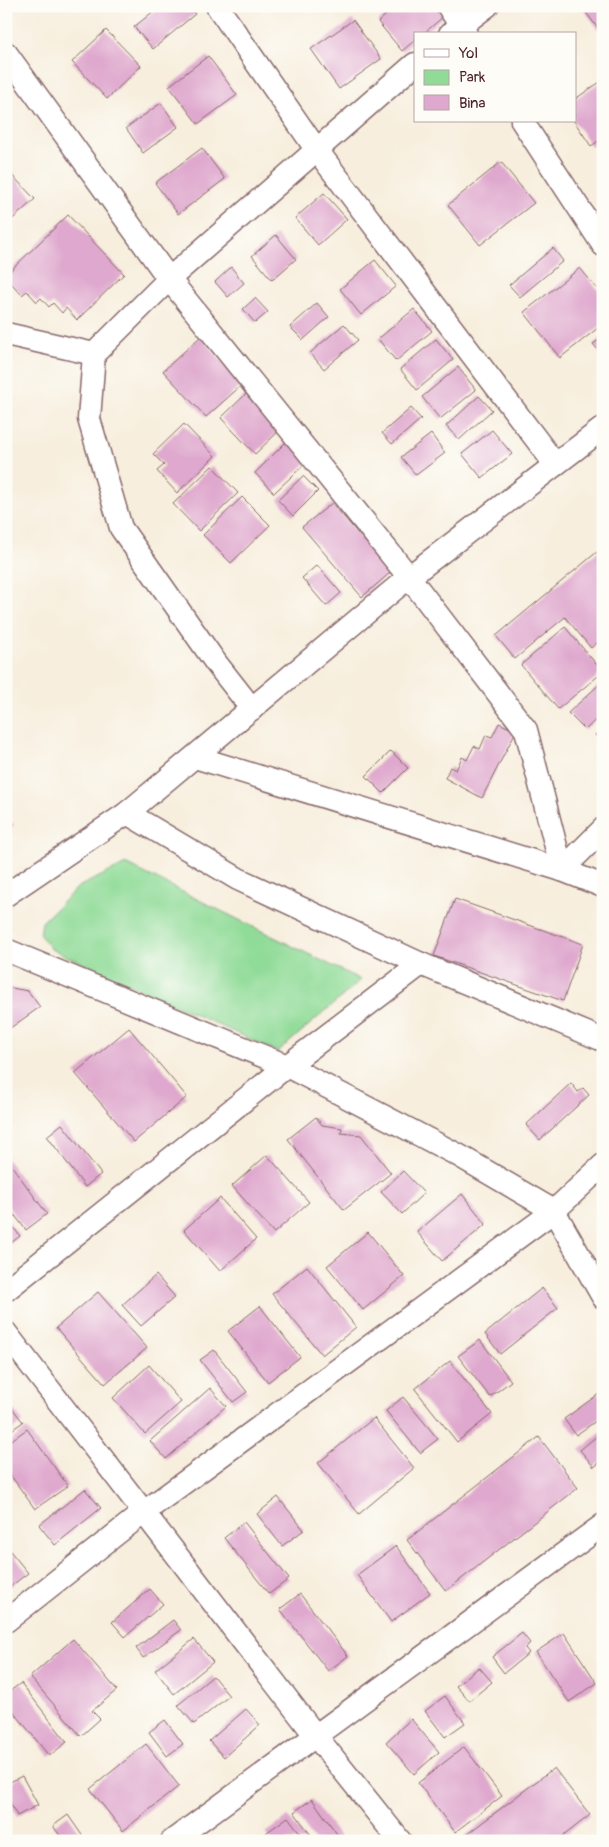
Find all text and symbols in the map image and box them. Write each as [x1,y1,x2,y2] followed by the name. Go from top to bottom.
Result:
[414,32,576,122] legend
[458,44,478,63] text: Yol
[459,68,486,87] text: Park
[459,94,486,113] text: Bina

